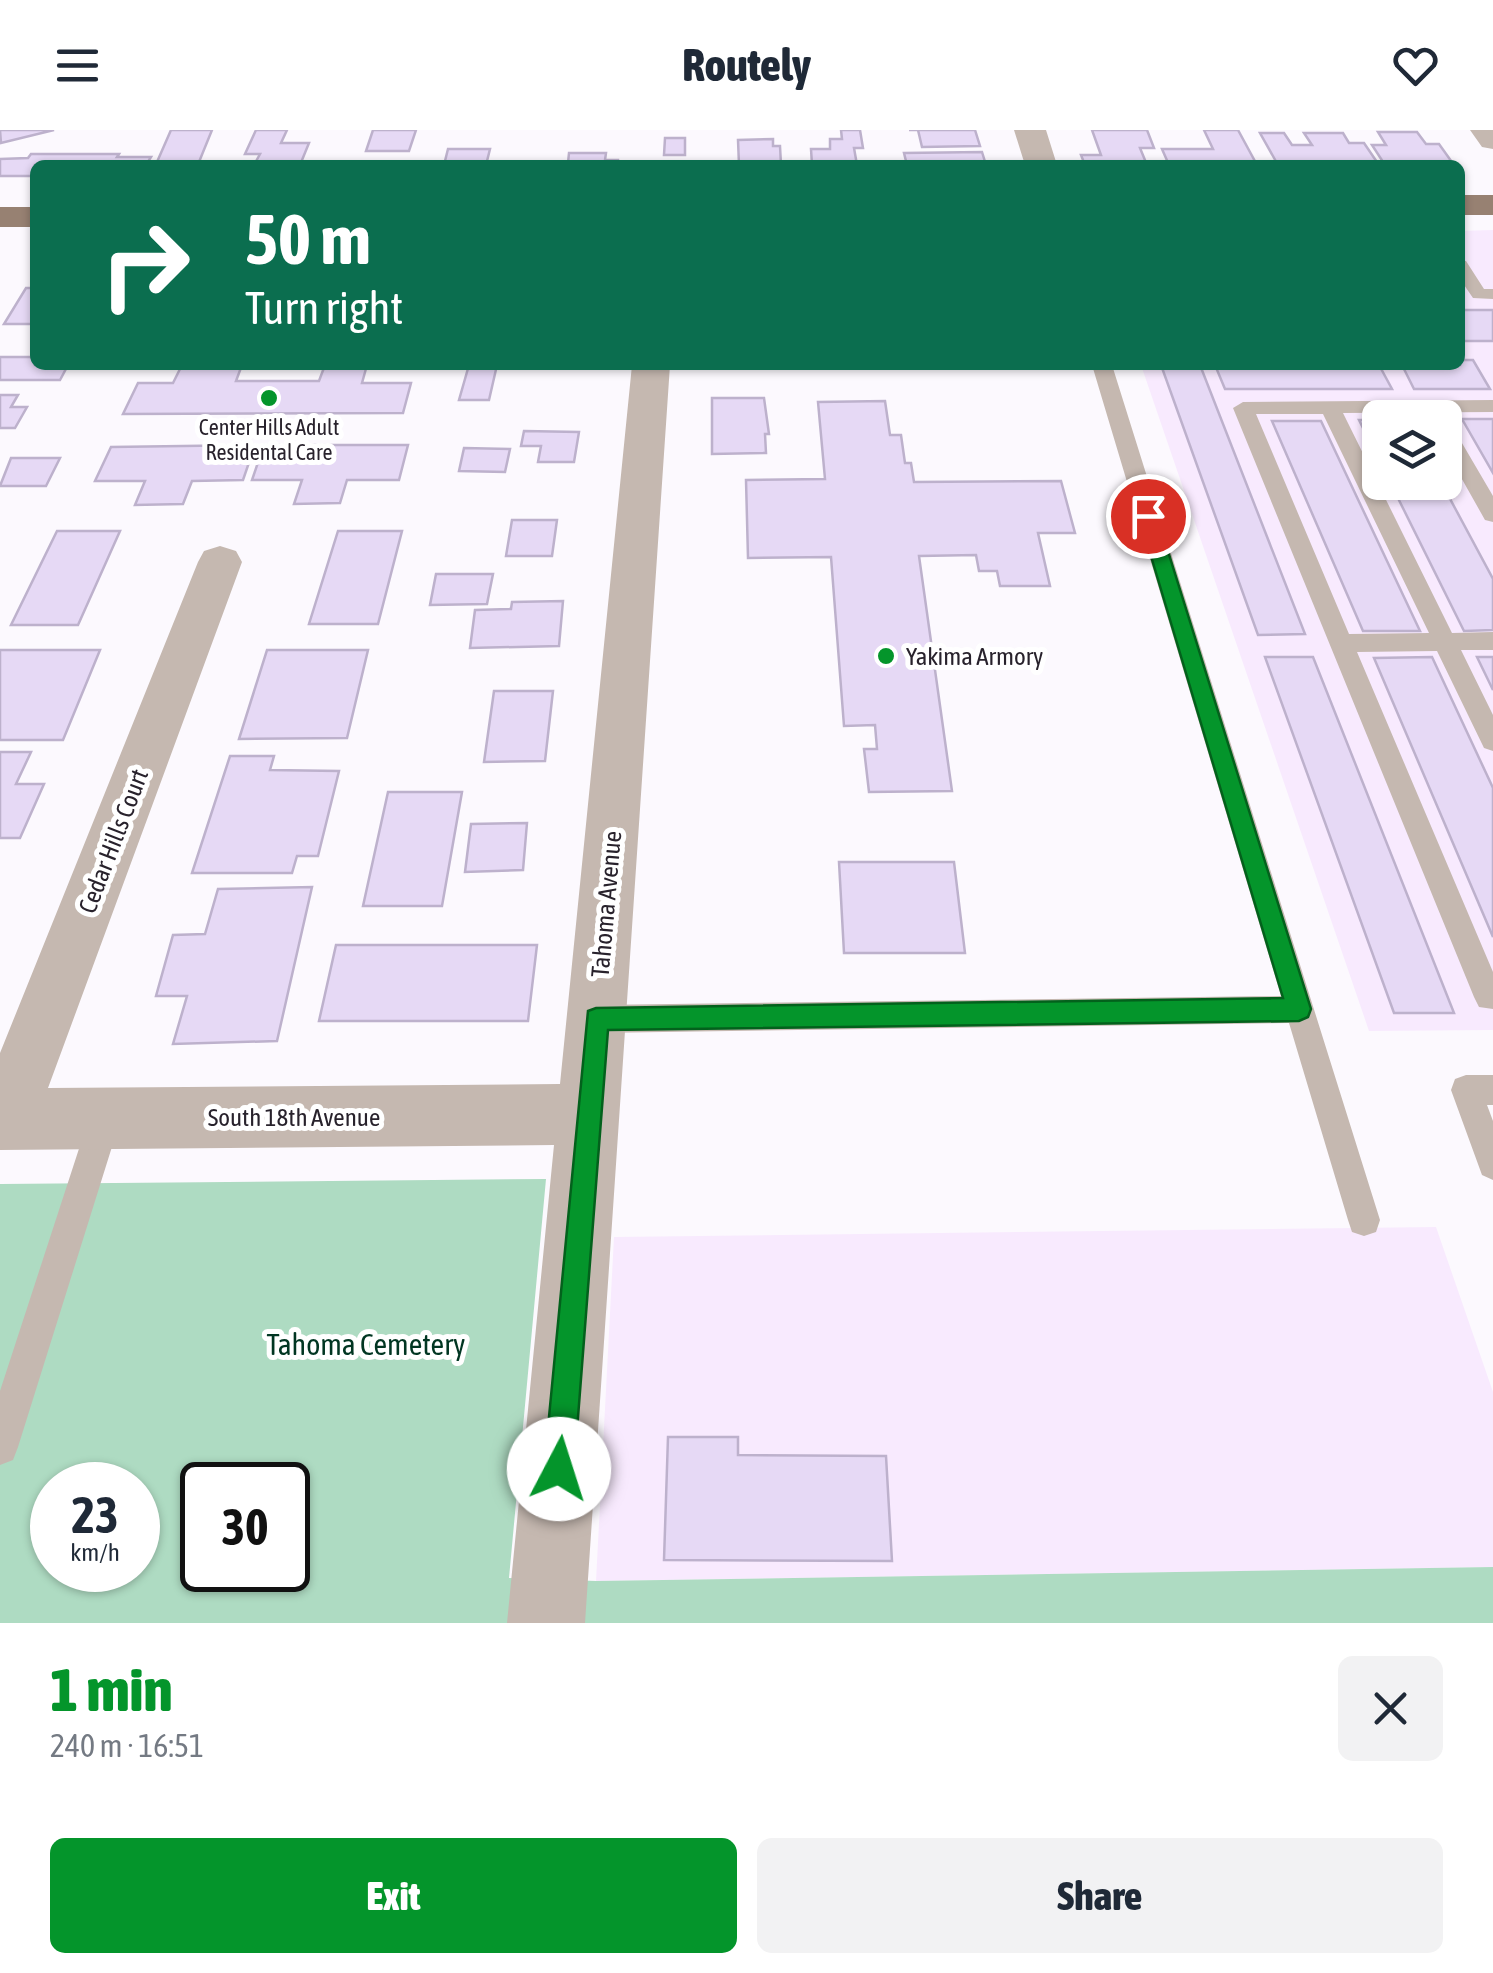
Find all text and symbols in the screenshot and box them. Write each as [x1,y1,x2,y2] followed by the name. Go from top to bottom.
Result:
[50,38,105,93] icon: menu
[1388,38,1443,93] icon: heart
[682,39,811,91] text: Routely
[245,199,371,279] text: 50 m
[80,200,210,330] icon: right
[245,282,403,334] text: Turn right
[258,387,280,409] marker: Center Hills Adult Residental Care
[1362,400,1462,500] map controls
[1362,400,1462,500] button: layers
[199,414,339,465] place label: Center Hills Adult Residental Care
[1106,474,1191,559] pin
[1121,489,1176,544] icon: arrive
[906,642,1043,670] place label: Yakima Armory
[875,645,897,667] marker: Yakima Armory
[73,765,153,917] street label: Cedar Hills Court
[586,830,626,978] street label: Tahoma Avenue
[208,1103,380,1131] street label: South 18th Avenue
[267,1327,465,1361] park label: Tahoma Cemetery
[507,1417,611,1521] position arrow
[180,1462,310,1592] speed limit sign: 30
[71,1486,118,1544] text: 23
[70,1538,120,1566] text: km/h
[50,1655,173,1724] text: 1 min
[1338,1656,1443,1761] button: close
[50,1727,204,1764] text: 240 m · 16:51
[50,1838,737,1953] button: Exit
[757,1838,1443,1953] button: Share

